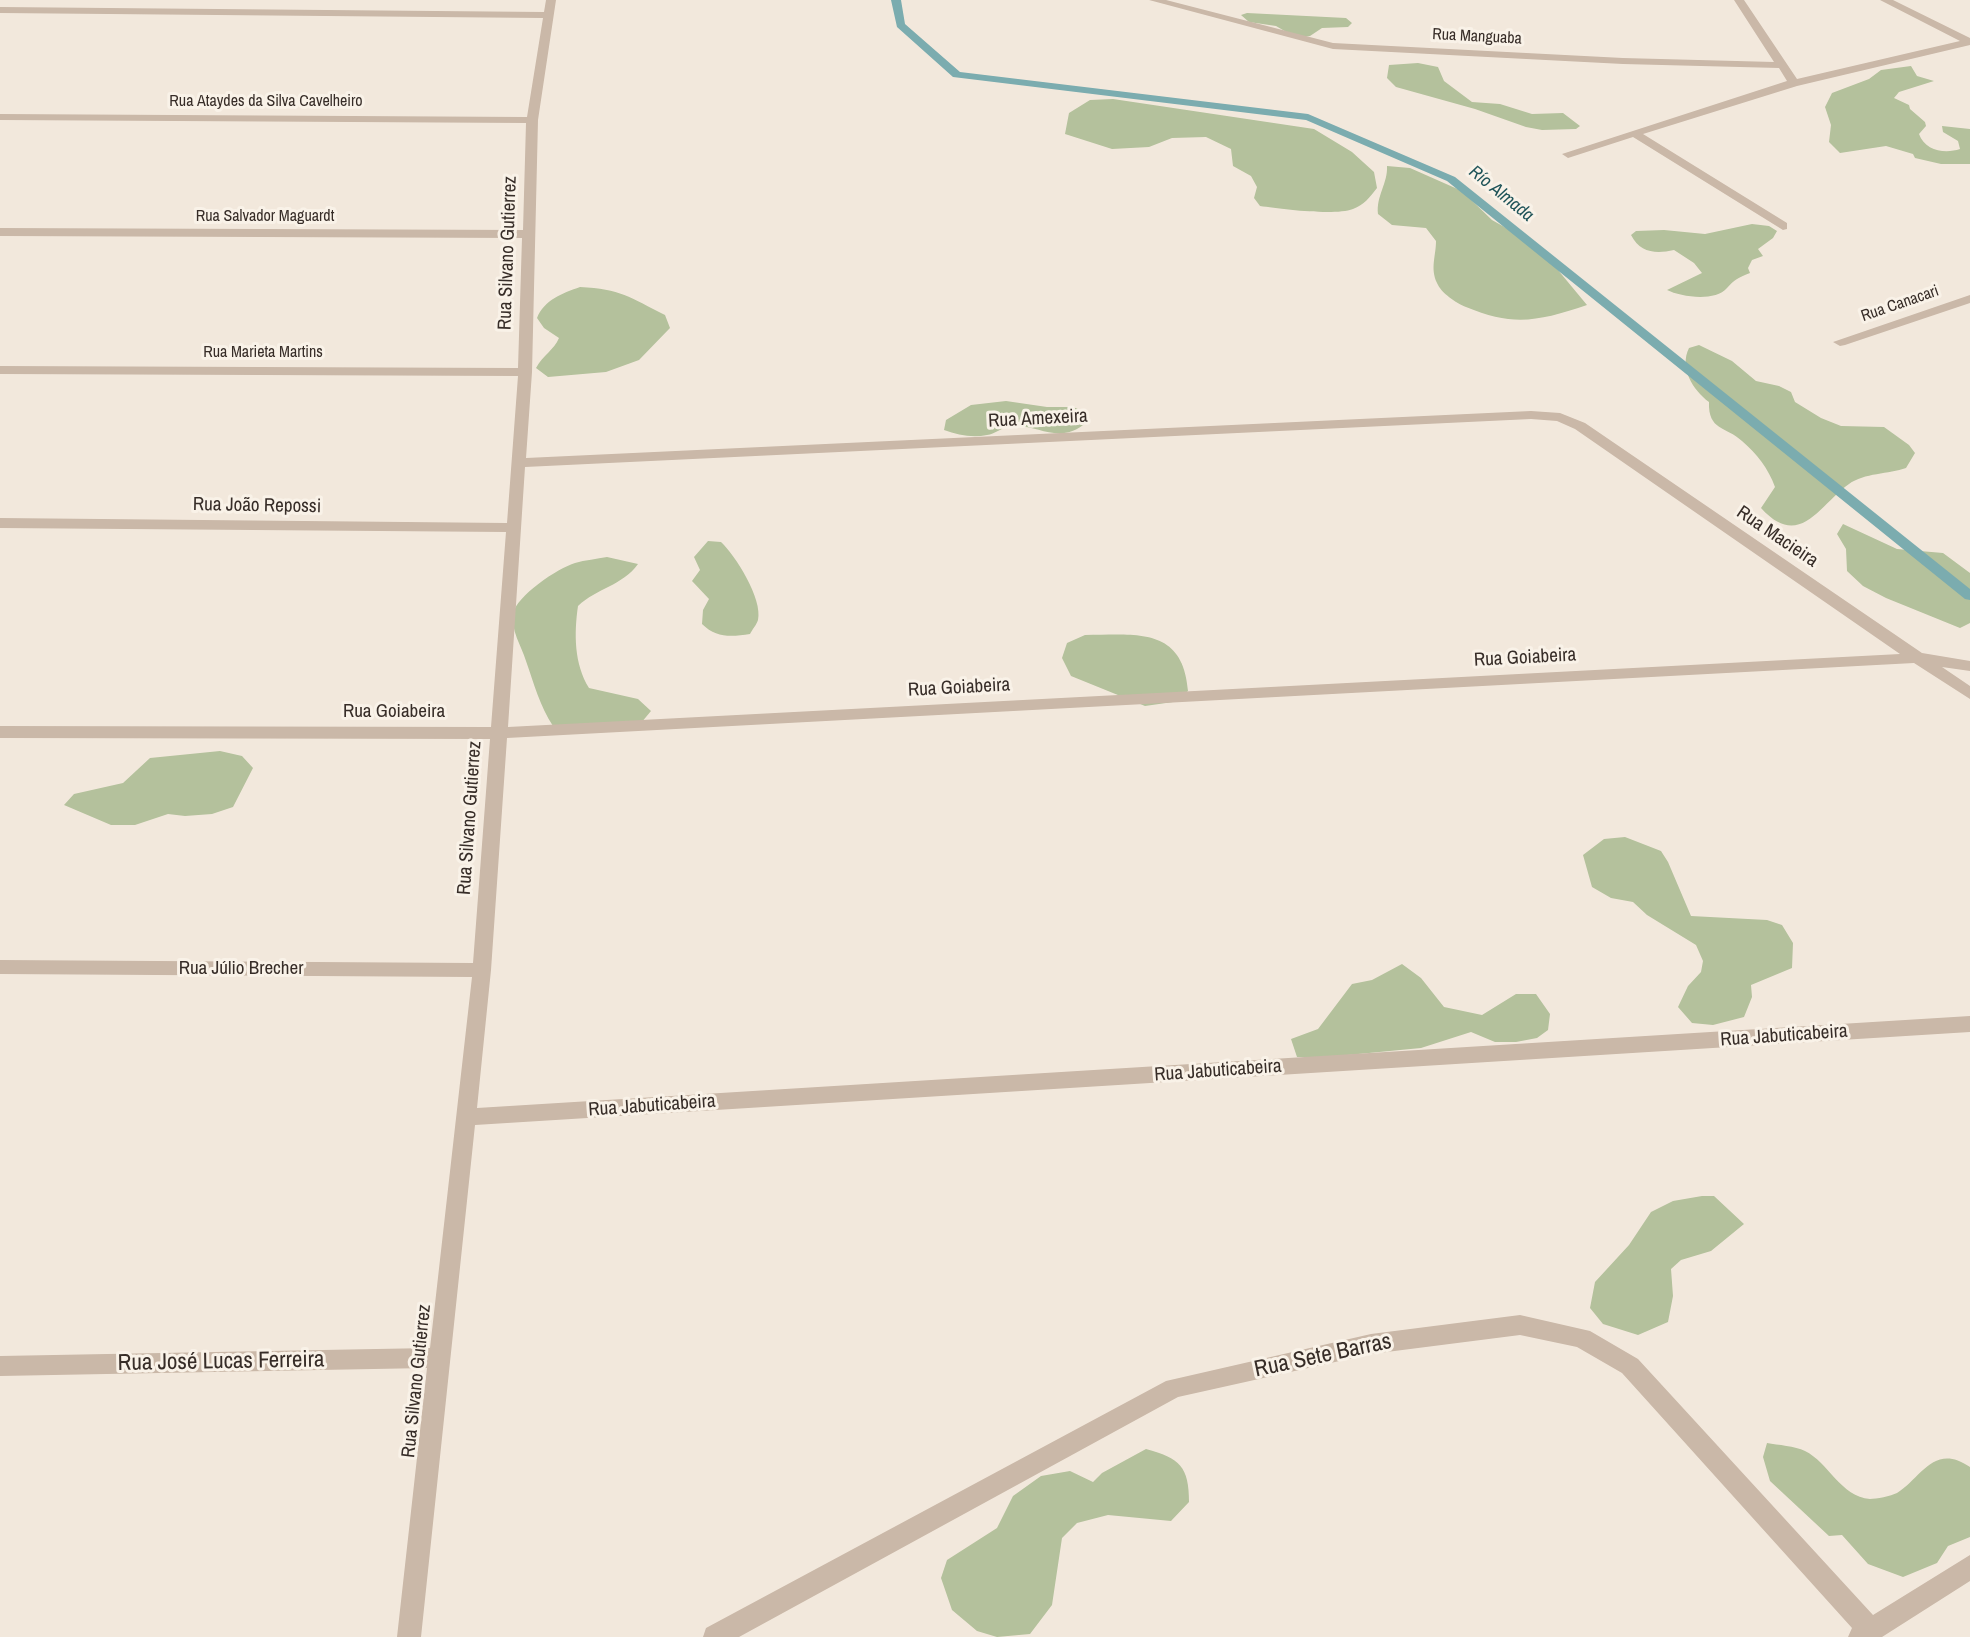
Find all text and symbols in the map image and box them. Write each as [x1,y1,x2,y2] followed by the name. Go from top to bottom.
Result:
[1432,25,1522,49] street label: Rua Manguaba
[169,92,363,112] street label: Rua Ataydes da Silva Cavelheiro
[1464,161,1538,227] water label: Río Almada
[494,176,522,330] street label: Rua Silvano Gutierrez
[196,207,334,227] street label: Rua Salvador Maguardt
[1859,282,1941,326] street label: Rua Canacari
[203,343,323,363] street label: Rua Marieta Martins
[988,405,1088,433] street label: Rua Amexeira
[193,493,321,519] street label: Rua João Repossi
[1732,501,1822,573] street label: Rua Macieira
[1473,644,1577,672] street label: Rua Goiabeira
[907,674,1011,702] street label: Rua Goiabeira
[343,701,445,723] street label: Rua Goiabeira
[453,740,487,896] street label: Rua Silvano Gutierrez
[179,958,303,980] street label: Rua Júlio Brecher
[1720,1020,1848,1052] street label: Rua Jabuticabeira
[1154,1055,1282,1087] street label: Rua Jabuticabeira
[588,1090,716,1122] street label: Rua Jabuticabeira
[398,1303,436,1459] street label: Rua Silvano Gutierrez
[1252,1328,1394,1384] street label: Rua Sete Barras
[117,1346,325,1378] street label: Rua José Lucas Ferreira

